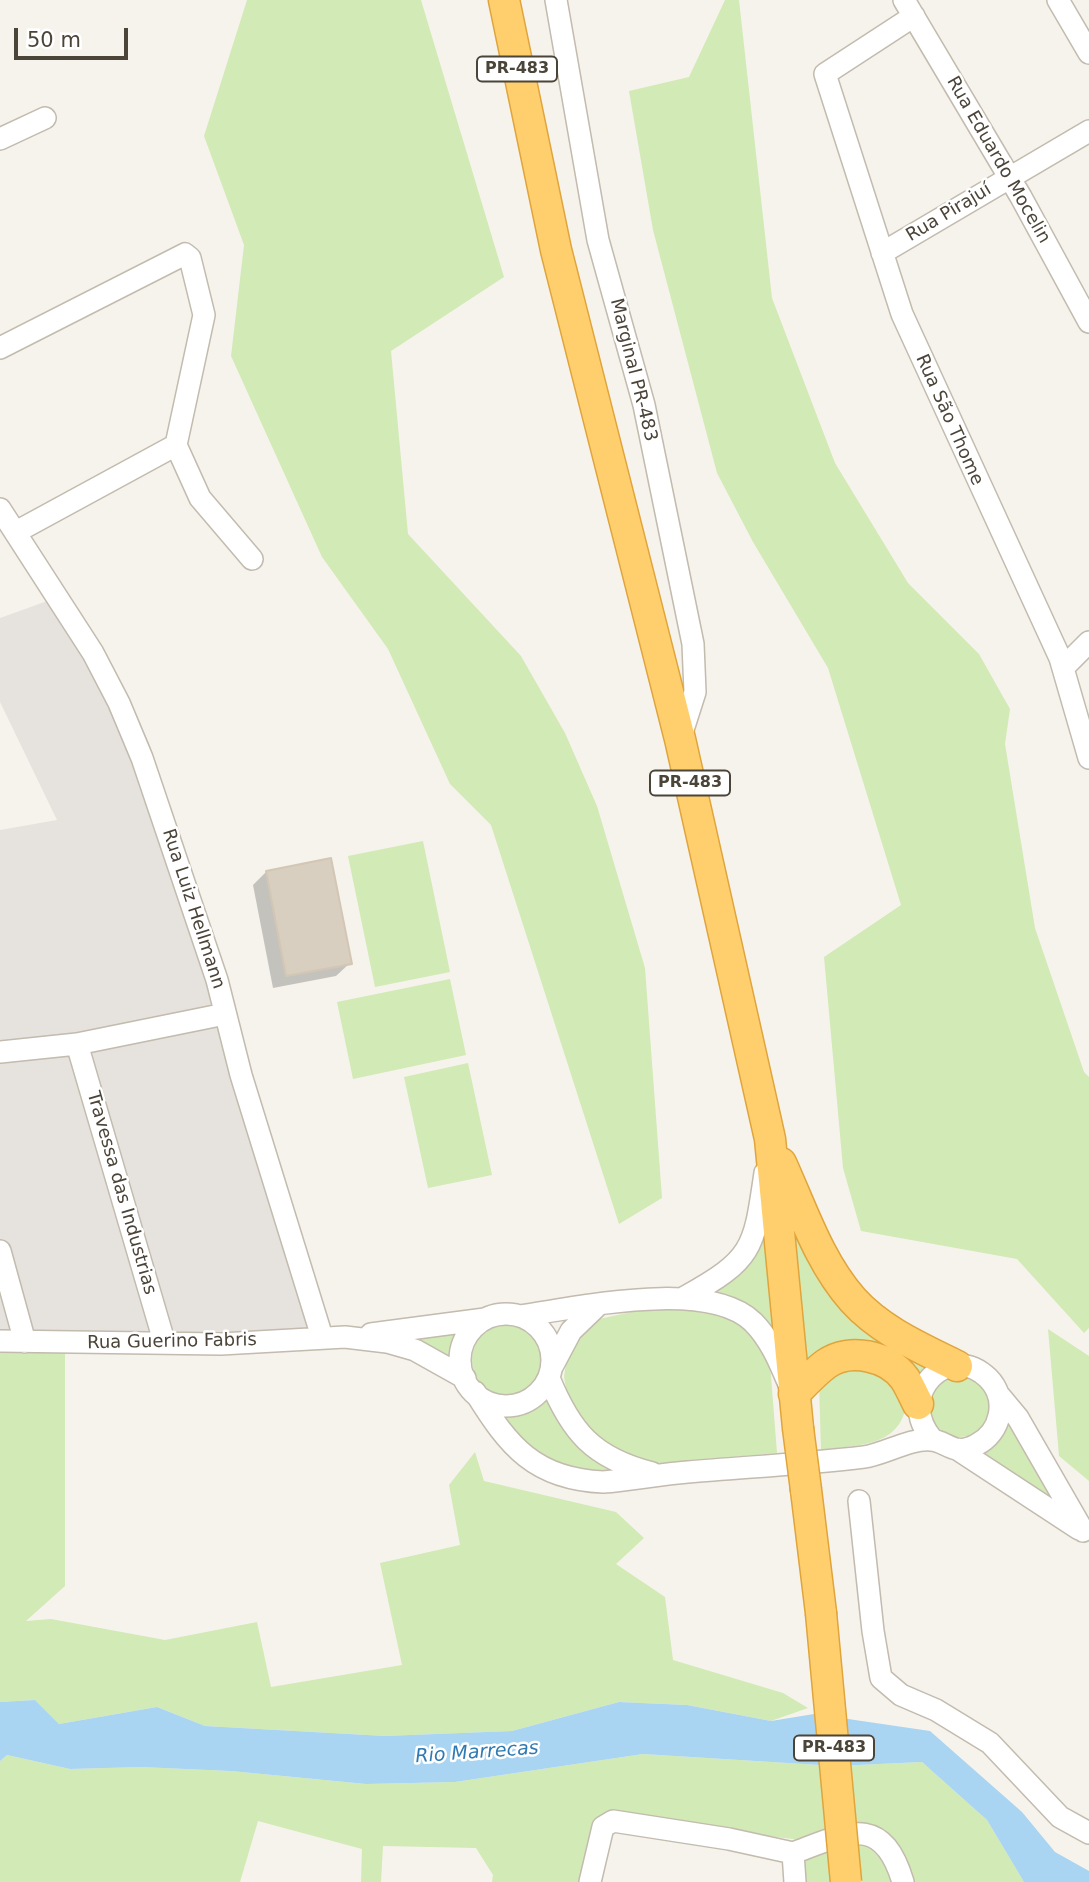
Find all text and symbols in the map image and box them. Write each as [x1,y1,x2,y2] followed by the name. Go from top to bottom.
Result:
[18,14,131,58] scale bar
[27,28,81,52] text: 50 m
[477,57,557,82] road number: PR-483
[941,73,1055,247] street label: Rua Eduardo Mocelin
[903,179,995,247] street label: Rua Pirajuí
[605,296,661,444] street label: Marginal PR-483
[910,351,988,489] street label: Rua São Thome
[650,770,730,796] road number: PR-483
[157,826,229,992] street label: Rua Luiz Hellmann
[82,1089,160,1297] street label: Travessa das Industrias
[87,1330,257,1354] street label: Rua Guerino Fabris
[794,1736,874,1760] road number: PR-483
[415,1737,539,1769] water label: Rio Marrecas

